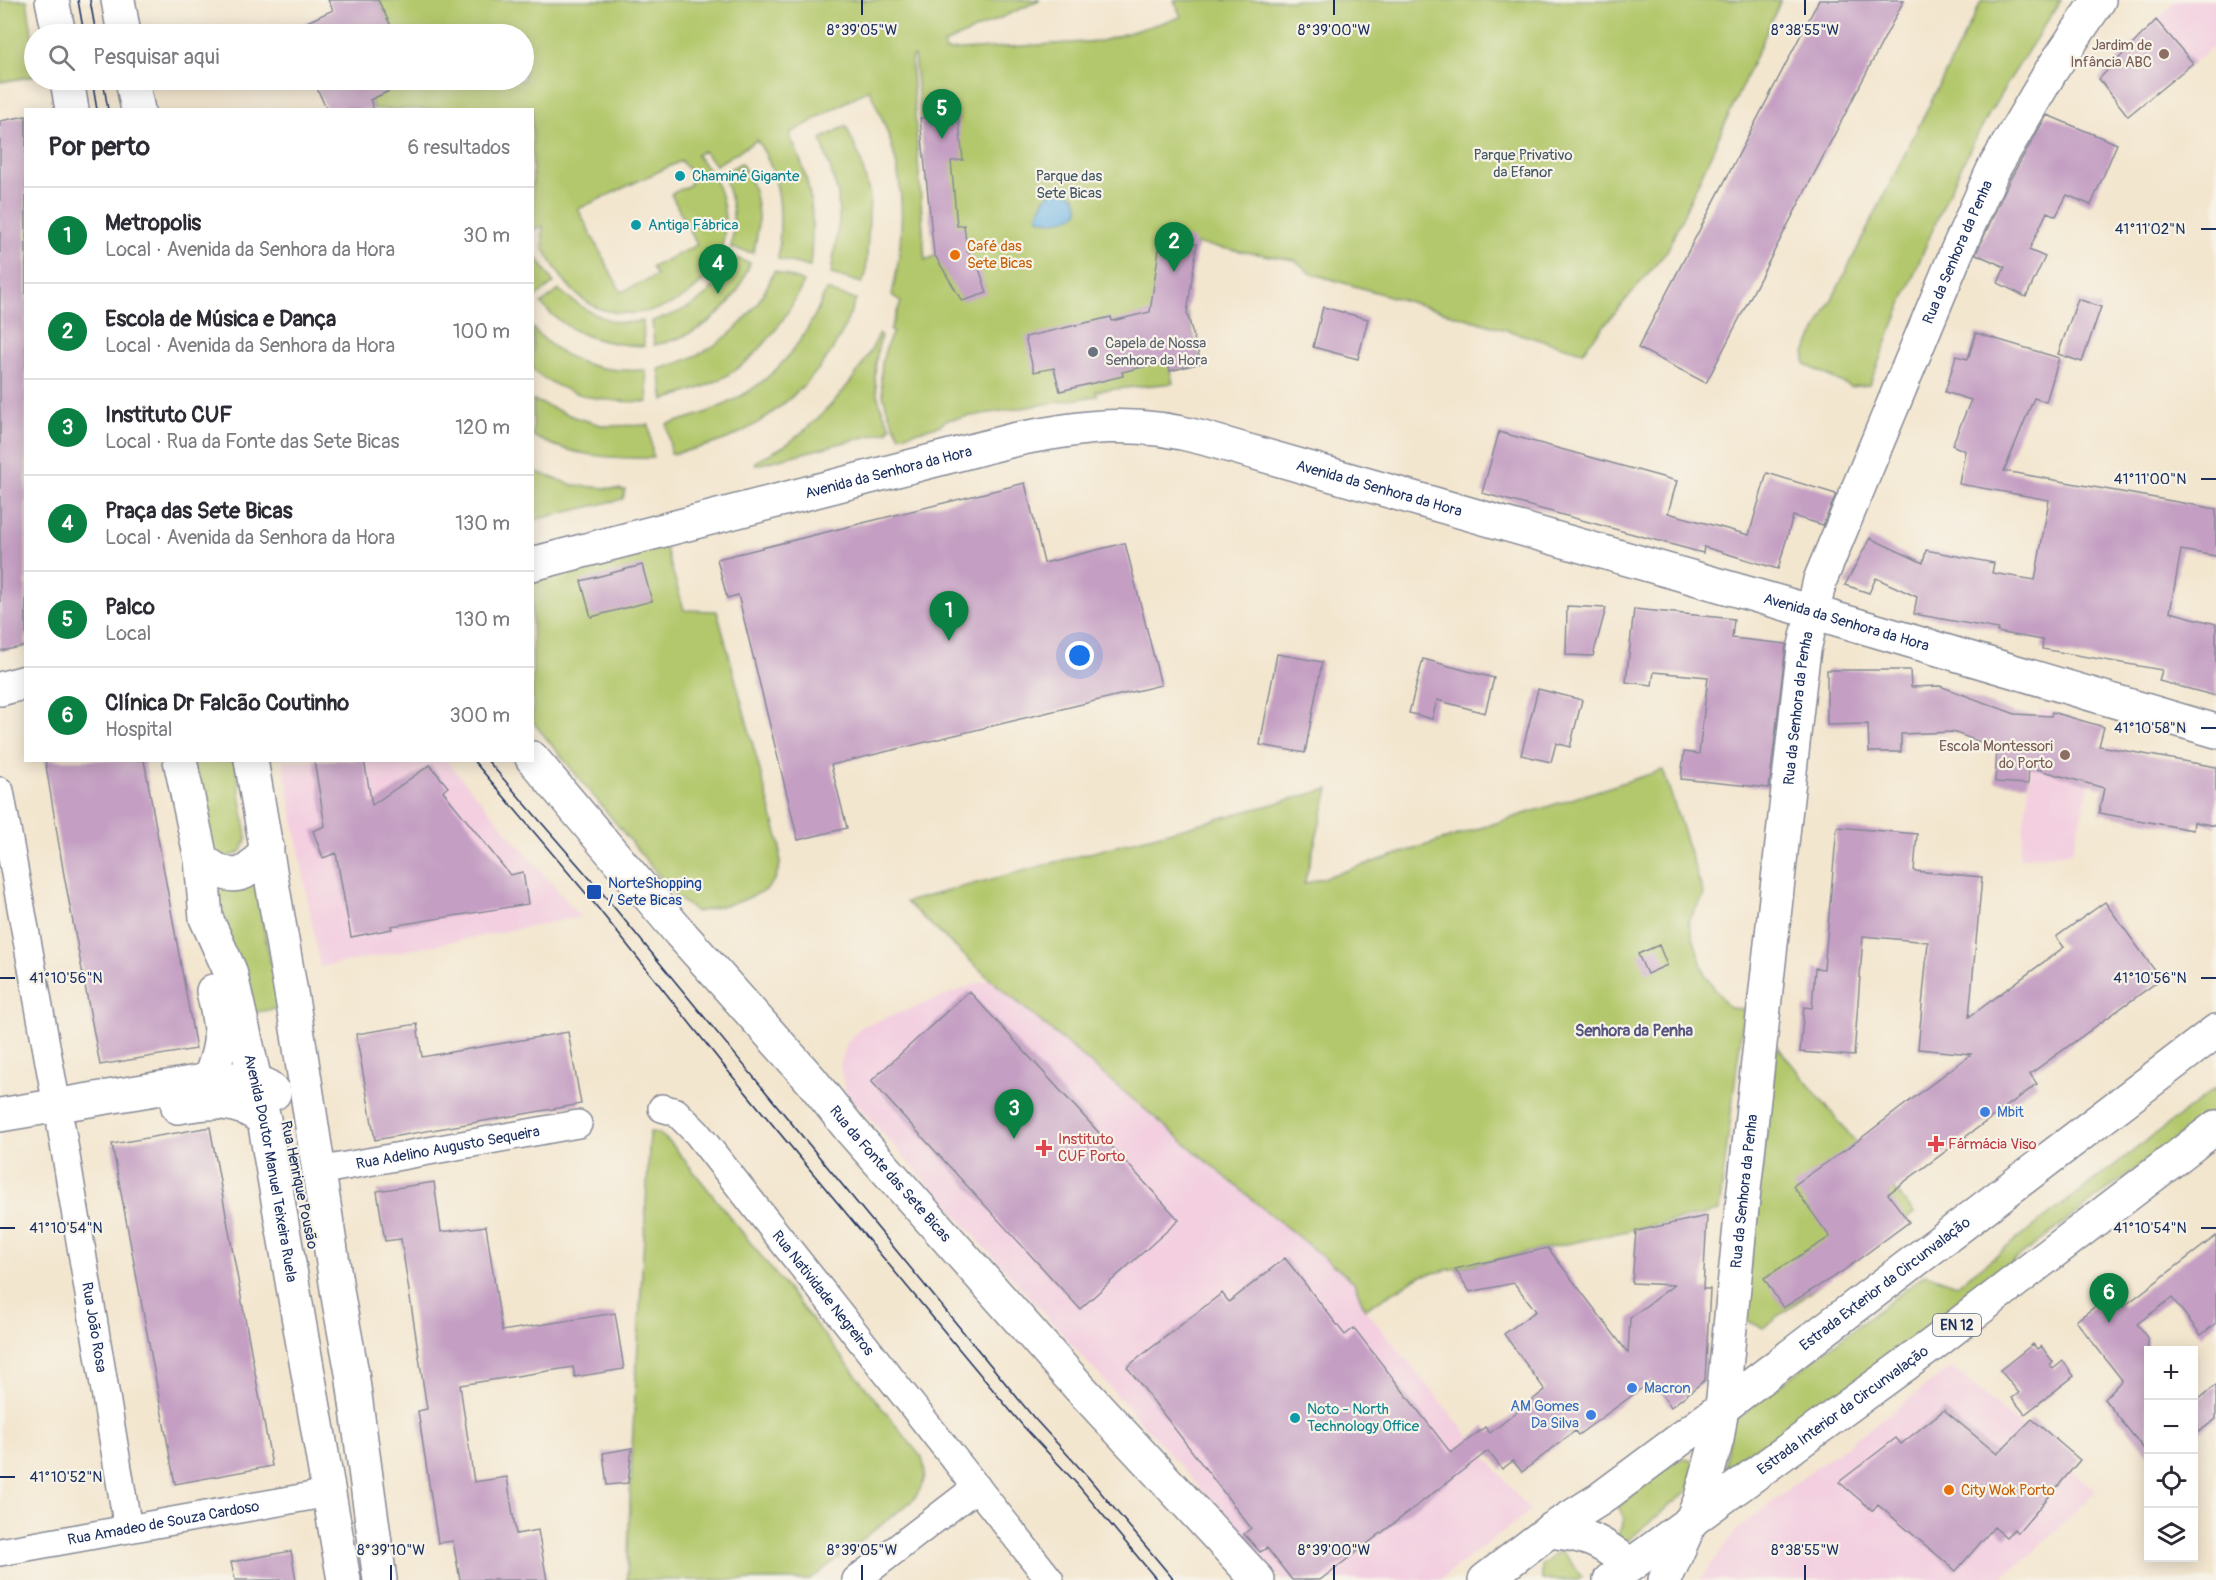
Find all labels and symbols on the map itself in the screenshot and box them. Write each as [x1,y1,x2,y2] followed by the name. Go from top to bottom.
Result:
[827,21,897,40] text: 8°39'05"W
[1298,21,1370,40] text: 8°39'00"W
[1771,21,1839,40] text: 8°38'55"W
[2070,36,2153,72] place label: Jardim de Infância ABC
[2157,47,2171,61] marker: Jardim de Infância ABC
[922,90,962,139] pin: 5
[1474,146,1572,182] park label: Parque Privativo da Efanor
[692,167,800,186] place label: Chaminé Gigante
[1036,167,1102,203] park label: Parque das Sete Bicas
[673,169,687,183] marker: Chaminé Gigante
[1918,177,1997,327] street label: Rua da Senhora da Penha
[648,216,739,235] place label: Antiga Fábrica
[629,218,643,232] marker: Antiga Fábrica
[2115,220,2185,239] text: 41°11'02"N
[1154,222,1194,272] pin: 2
[967,237,1033,273] place label: Café das Sete Bicas
[698,244,738,294] pin: 4
[948,248,962,262] marker: Café das Sete Bicas
[1105,334,1207,370] place label: Capela de Nossa Senhora da Hora
[1086,345,1100,359] marker: Capela de Nossa Senhora da Hora
[803,441,974,503] street label: Avenida da Senhora da Hora
[1294,456,1464,521] street label: Avenida da Senhora da Hora
[2114,470,2186,489] text: 41°11'00"N
[1761,589,1931,655] street label: Avenida da Senhora da Hora
[930,592,968,641] pin: 1
[1779,630,1817,786] street label: Rua da Senhora da Penha
[1065,641,1094,670] your location
[2114,719,2186,738] text: 41°10'58"N
[1939,737,2053,773] place label: Escola Montessori do Porto
[2058,748,2072,762] marker: Escola Montessori do Porto
[608,874,702,910] place label: NorteShopping / Sete Bicas
[585,883,603,901] marker: NorteShopping / Sete Bicas
[29,969,103,988] text: 41°10'56"N
[2113,969,2187,988] text: 41°10'56"N
[1575,1021,1693,1041] district label: Senhora da Penha
[240,1052,302,1284] street label: Avenida Doutor Manuel Teixeira Ruela
[994,1090,1034,1139] pin: 3
[826,1102,955,1246] street label: Rua da Fonte das Sete Bicas
[1997,1103,2025,1122] place label: Mbit
[1978,1105,1992,1119] marker: Mbit
[1726,1113,1762,1269] street label: Rua da Senhora da Penha
[276,1119,322,1251] street label: Rua Henrique Pousão
[354,1122,541,1173] street label: Rua Adelino Augusto Sequeira
[1058,1130,1125,1166] place label: Instituto CUF Porto
[1948,1135,2037,1154] place label: Fármácia Viso
[1929,1137,1943,1151] marker: Fármácia Viso
[1035,1139,1053,1157] marker: Instituto CUF Porto
[1796,1212,1974,1355] street label: Estrada Exterior da Circunvalação
[29,1219,103,1238] text: 41°10'54"N
[2113,1219,2187,1238] text: 41°10'54"N
[768,1226,879,1360] street label: Rua Natividade Negreiros
[2090,1274,2128,1323] pin: 6
[78,1281,111,1374] street label: Rua João Rosa
[1933,1314,1981,1336] road number: EN 12
[1753,1341,1932,1479] street label: Estrada Interior da Circunvalação
[1644,1379,1691,1398] place label: Macron
[1625,1381,1639,1395] marker: Macron
[1510,1397,1579,1433] place label: AM Gomes Da Silva
[1307,1400,1420,1436] place label: Noto - North Technology Office
[1584,1408,1598,1422] marker: AM Gomes Da Silva
[1288,1411,1302,1425] marker: Noto - North Technology Office
[30,1468,102,1487] text: 41°10'52"N
[1961,1481,2055,1500] place label: City Wok Porto
[1942,1483,1956,1497] marker: City Wok Porto
[66,1496,261,1549] street label: Rua Amadeo de Souza Cardoso
[357,1541,425,1560] text: 8°39'10"W
[827,1541,897,1560] text: 8°39'05"W
[1298,1541,1370,1560] text: 8°39'00"W
[1771,1541,1839,1560] text: 8°38'55"W

